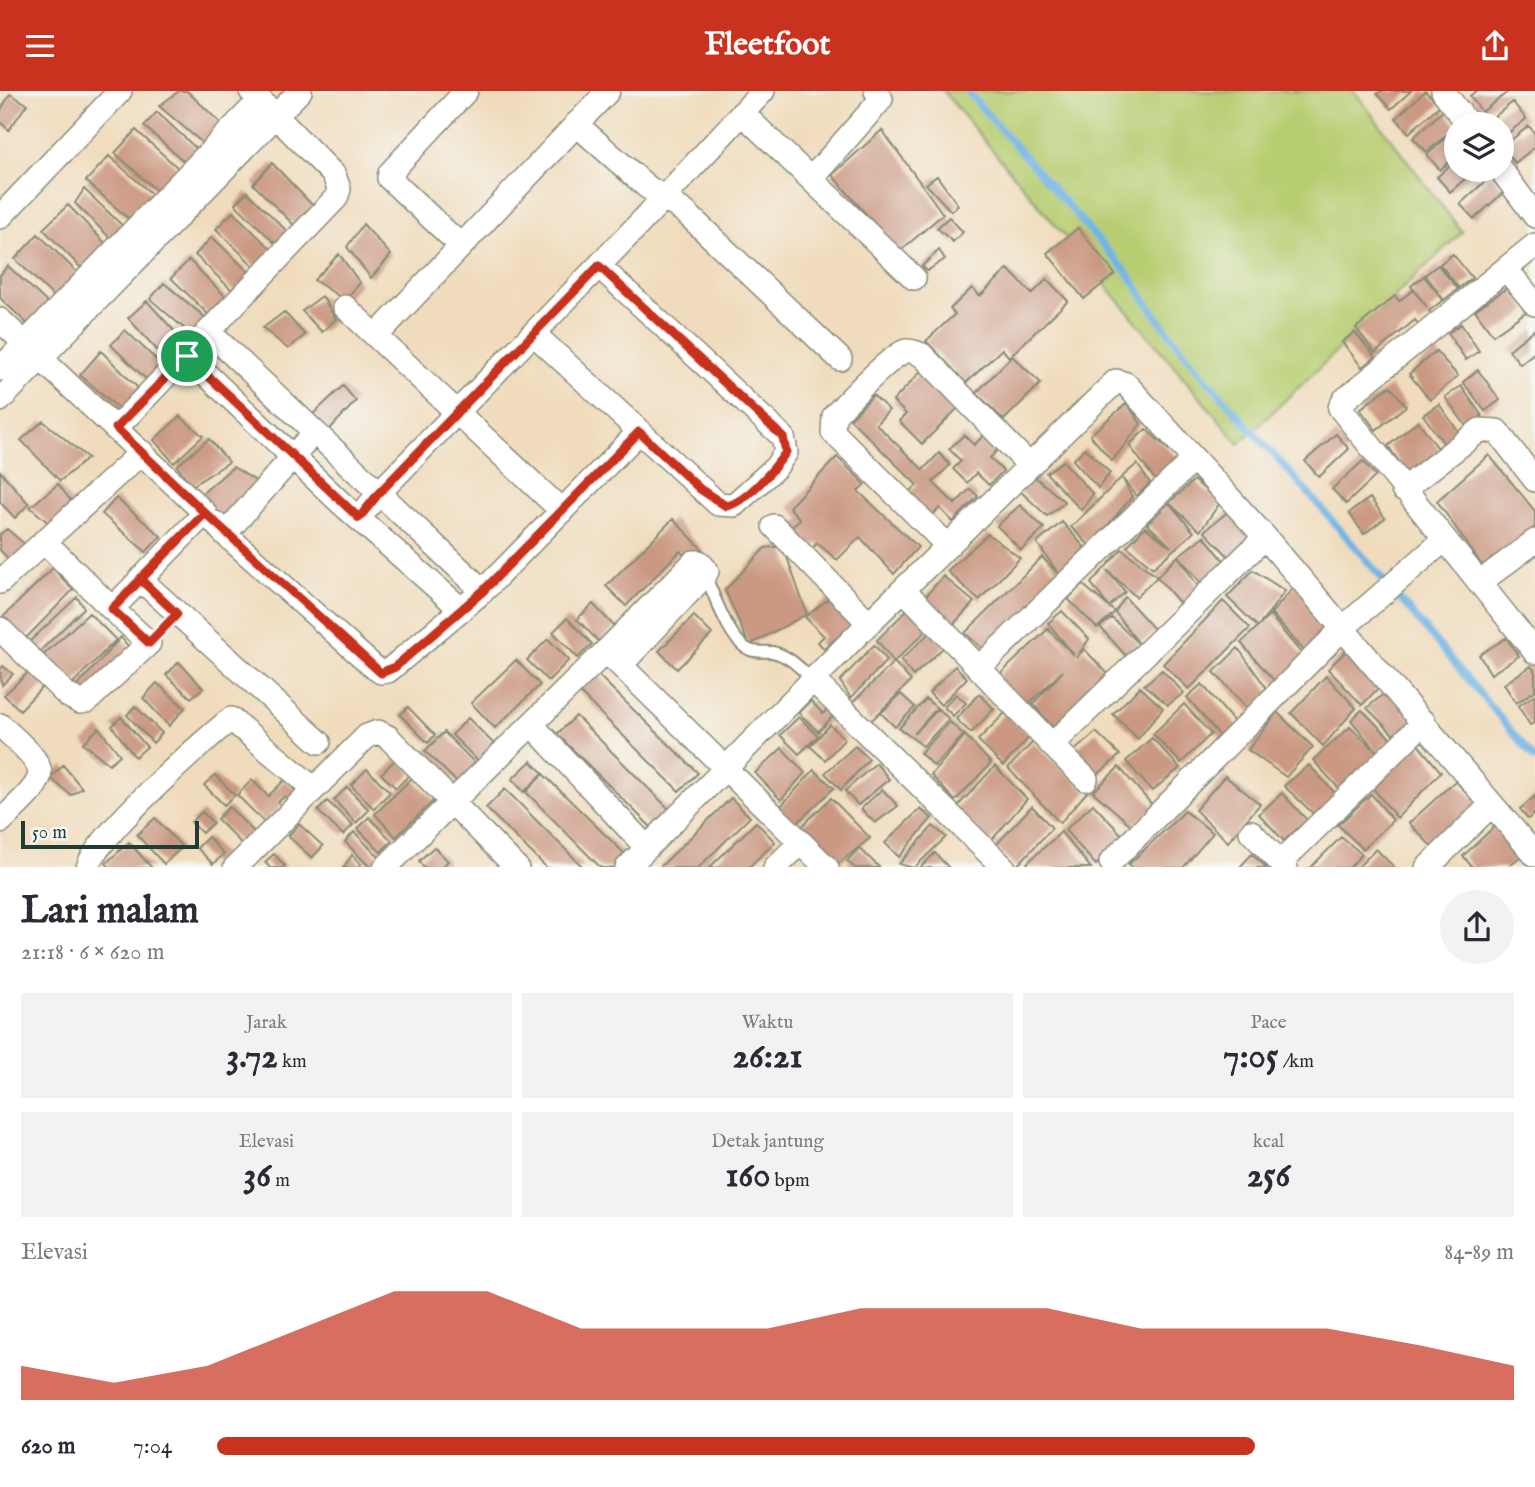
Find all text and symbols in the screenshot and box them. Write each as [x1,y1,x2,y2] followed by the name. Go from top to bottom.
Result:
[704,25,831,66] text: Fleetfoot
[21,27,59,65] icon: menu
[1476,27,1514,65] icon: share
[1444,112,1514,182] map controls
[1444,112,1514,182] button: layers
[157,326,217,386] pin
[168,337,206,375] icon: arrive
[21,818,200,850] scale bar
[32,821,67,845] text: 50 m
[21,888,199,936] text: Lari malam
[1440,890,1514,964] button: share
[21,938,164,967] text: 21:18 · 6 × 620 m
[246,1011,287,1035] text: Jarak
[742,1011,793,1035] text: Waktu
[1251,1011,1286,1035] text: Pace
[226,1035,278,1080] text: 3.72
[733,1035,802,1080] text: 26:21
[1223,1035,1279,1080] text: 7:05
[278,1050,307,1074] text: km
[1279,1050,1314,1074] text: /km
[239,1130,294,1154] text: Elevasi
[711,1130,824,1154] text: Detak jantung
[1253,1130,1284,1154] text: kcal
[243,1154,271,1199] text: 36
[725,1154,770,1199] text: 160
[1247,1154,1290,1199] text: 256
[271,1169,290,1193] text: m
[770,1169,810,1193] text: bpm
[21,1238,88,1267] text: Elevasi
[1444,1238,1514,1267] text: 84–89 m
[21,1432,76,1461] text: 620 m
[133,1432,172,1461] text: 7:04

